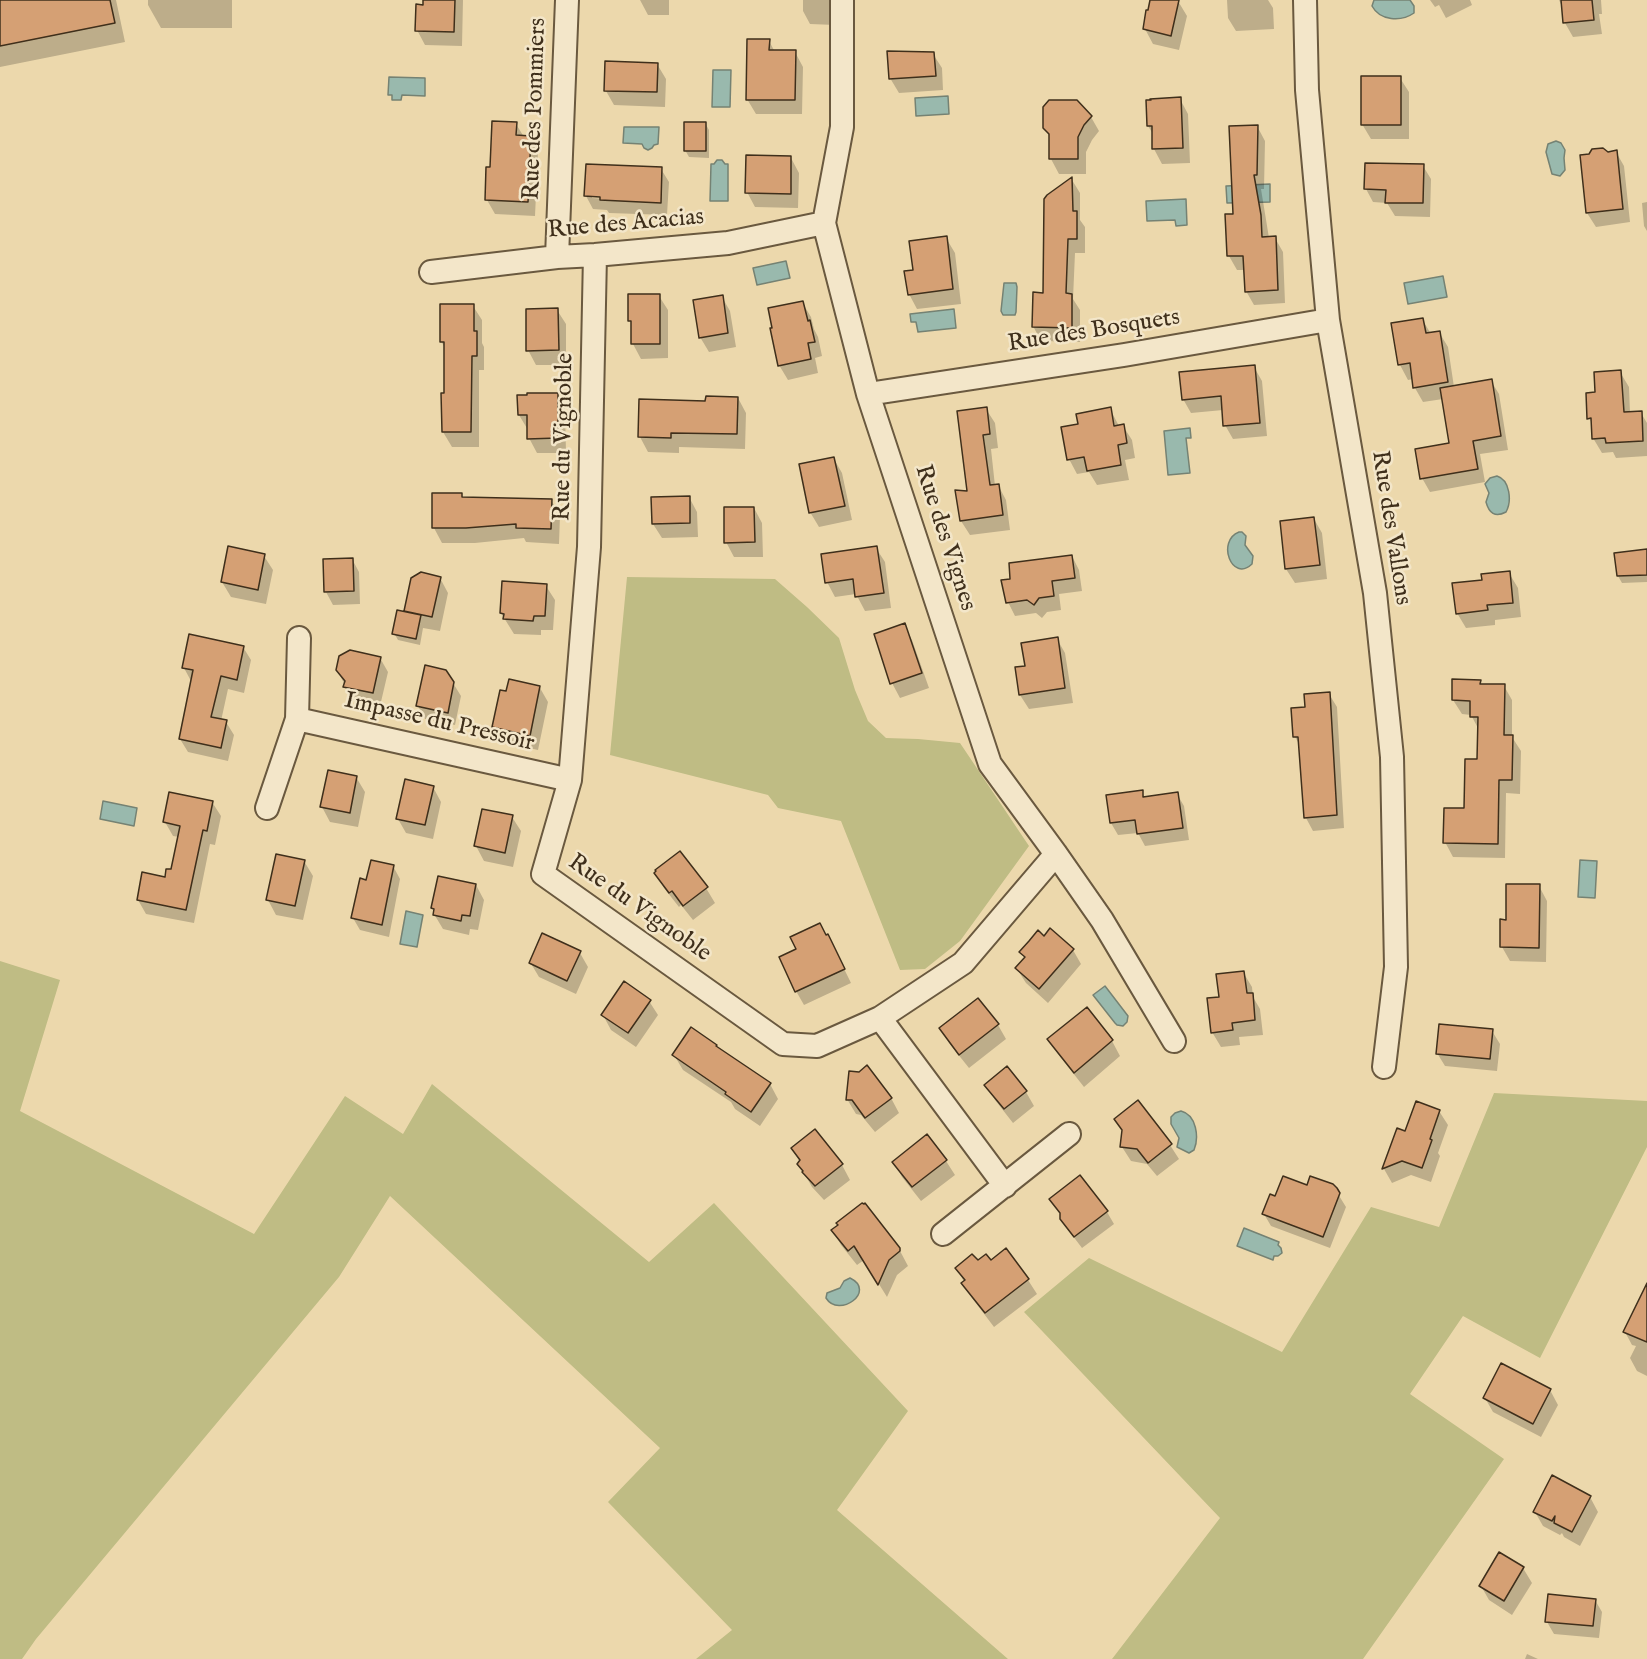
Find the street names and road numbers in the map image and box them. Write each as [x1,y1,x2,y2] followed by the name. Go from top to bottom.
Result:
[518,17,554,201] street label: Rue des Pommiers
[547,204,705,246] street label: Rue des Acacias
[1006,304,1182,360] street label: Rue des Bosquets
[549,353,581,521] street label: Rue du Vignoble
[1364,449,1416,607] street label: Rue des Vallons
[907,461,981,615] street label: Rue des Vignes
[341,687,537,759] street label: Impasse du Pressoir
[562,849,716,969] street label: Rue du Vignoble

